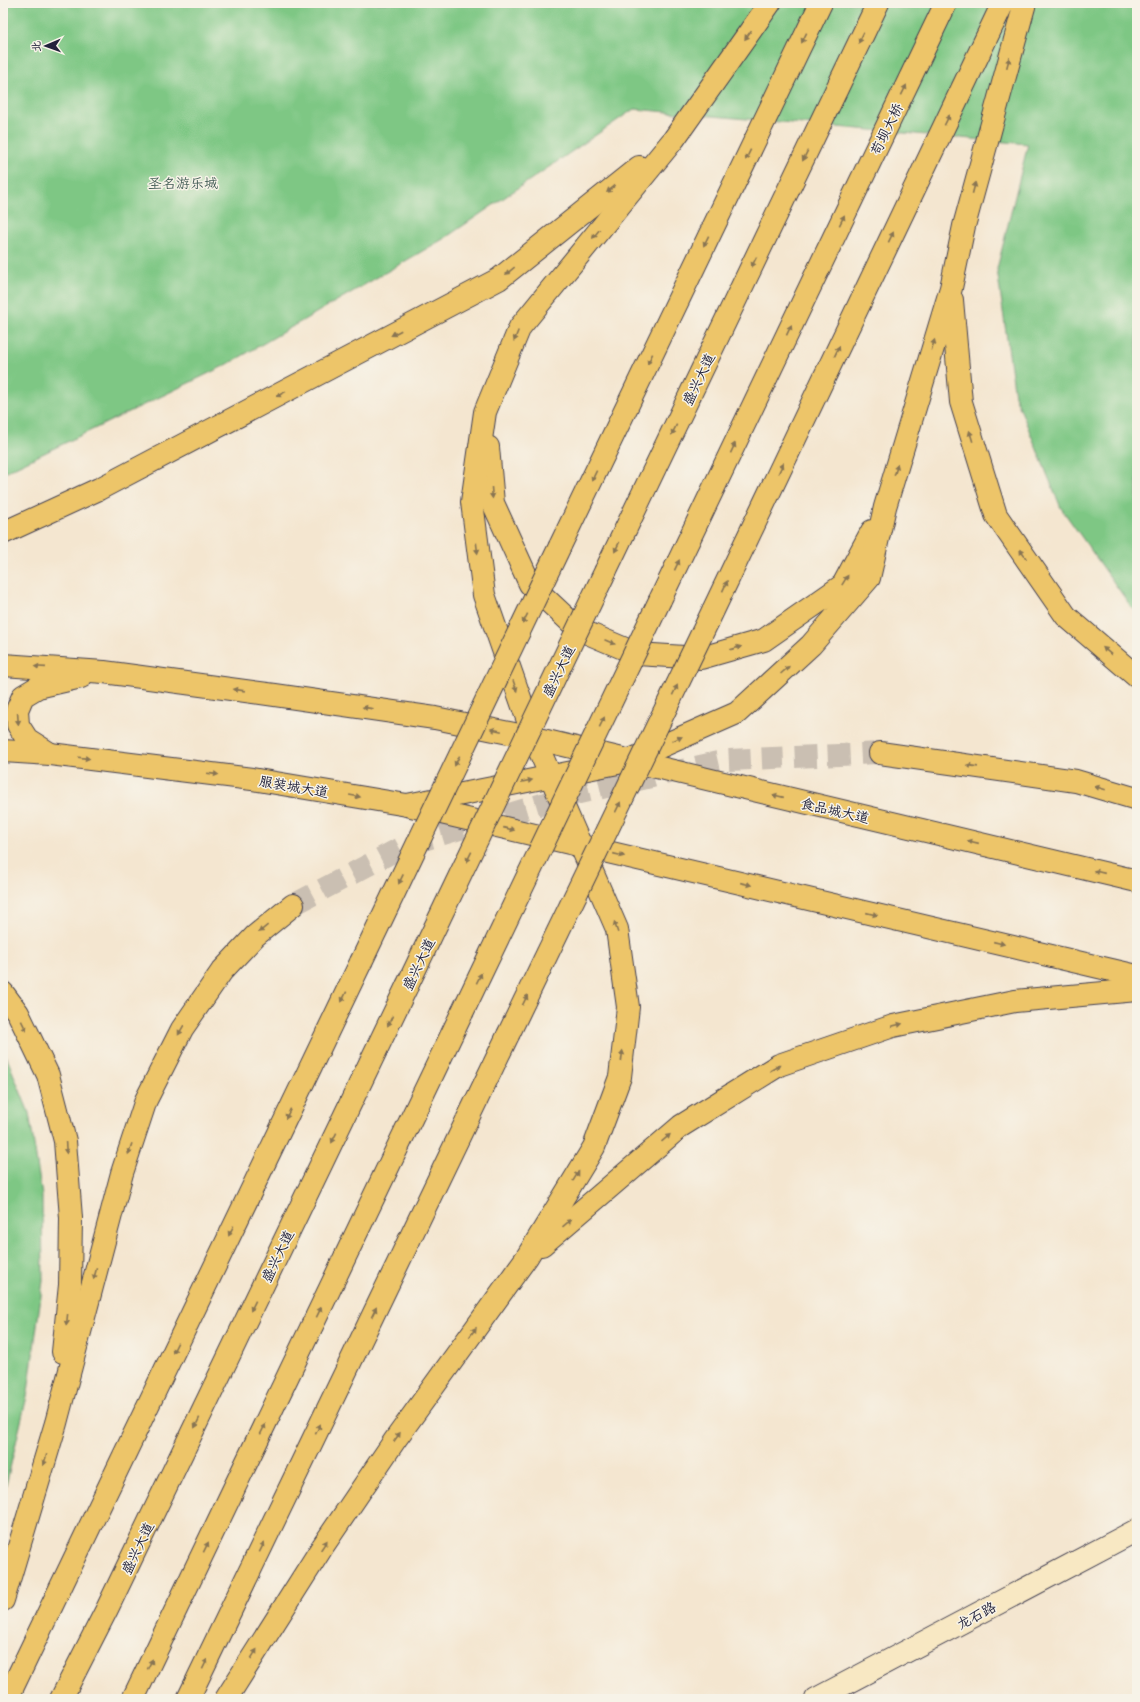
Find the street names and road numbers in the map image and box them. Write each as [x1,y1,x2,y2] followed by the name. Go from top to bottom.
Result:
[865,100,907,158] street label: 苟坝大桥
[677,350,719,408] street label: 盛兴大道
[537,642,579,700] street label: 盛兴大道
[258,771,330,801] street label: 服装城大道
[799,793,871,827] street label: 食品城大道
[397,935,439,993] street label: 盛兴大道
[256,1227,298,1285] street label: 盛兴大道
[116,1519,158,1577] street label: 盛兴大道
[953,1597,999,1633] street label: 龙石路

